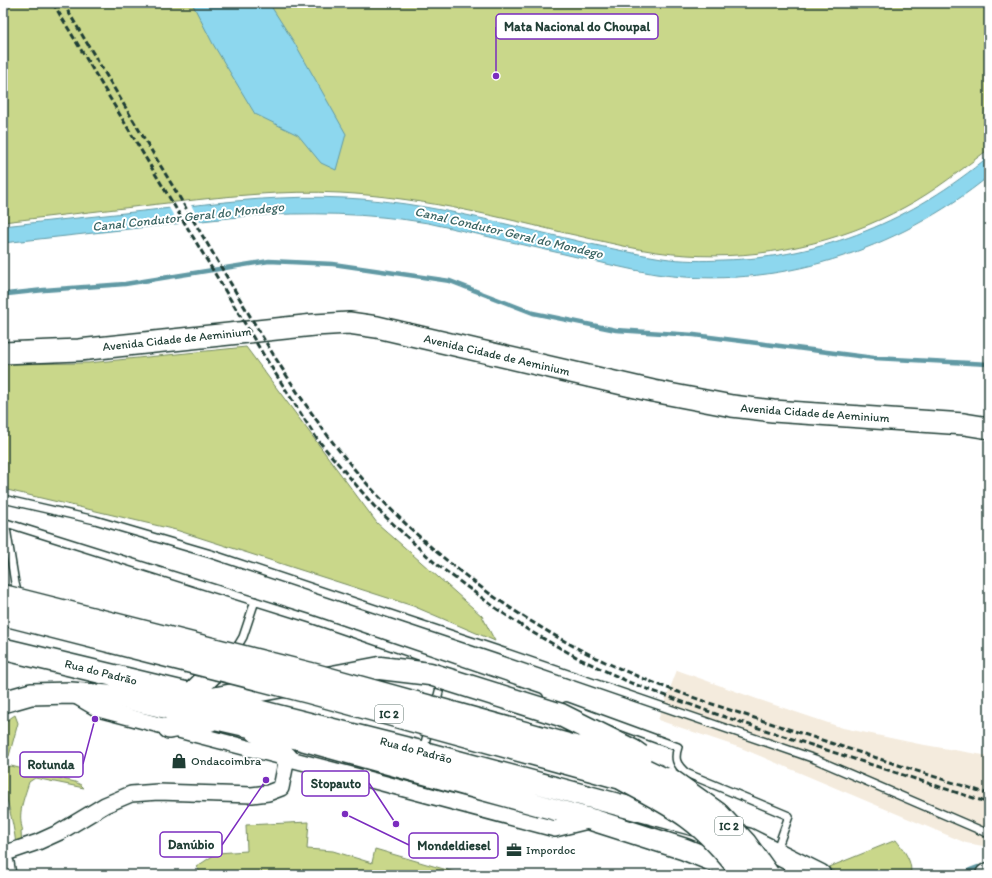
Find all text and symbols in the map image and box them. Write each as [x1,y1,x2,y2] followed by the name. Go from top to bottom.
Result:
[496,14,658,39] callout: Mata Nacional do Choupal
[504,19,650,35] text: Mata Nacional do Choupal
[91,199,285,234] water label: Canal Condutor Geral do Mondego
[413,204,605,262] water label: Canal Condutor Geral do Mondego
[102,324,252,354] street label: Avenida Cidade de Aeminium
[423,331,571,379] street label: Avenida Cidade de Aeminium
[740,401,890,425] street label: Avenida Cidade de Aeminium
[63,656,139,688] street label: Rua do Padrão
[375,705,403,723] road number: IC 2
[378,734,454,766] street label: Rua do Padrão
[20,752,83,777] callout: Rotunda
[170,752,188,770] shop icon: Ondacoimbra
[191,754,262,768] place label: Ondacoimbra
[27,757,75,772] text: Rotunda
[302,771,369,796] callout: Stopauto
[311,776,362,792] text: Stopauto
[715,817,743,835] road number: IC 2
[160,832,222,857] callout: Danúbio
[409,833,498,858] callout: Mondeldiesel
[168,837,215,852] text: Danúbio
[417,838,491,853] text: Mondeldiesel
[505,841,523,859] office icon: Impordoc
[526,843,576,857] place label: Impordoc

